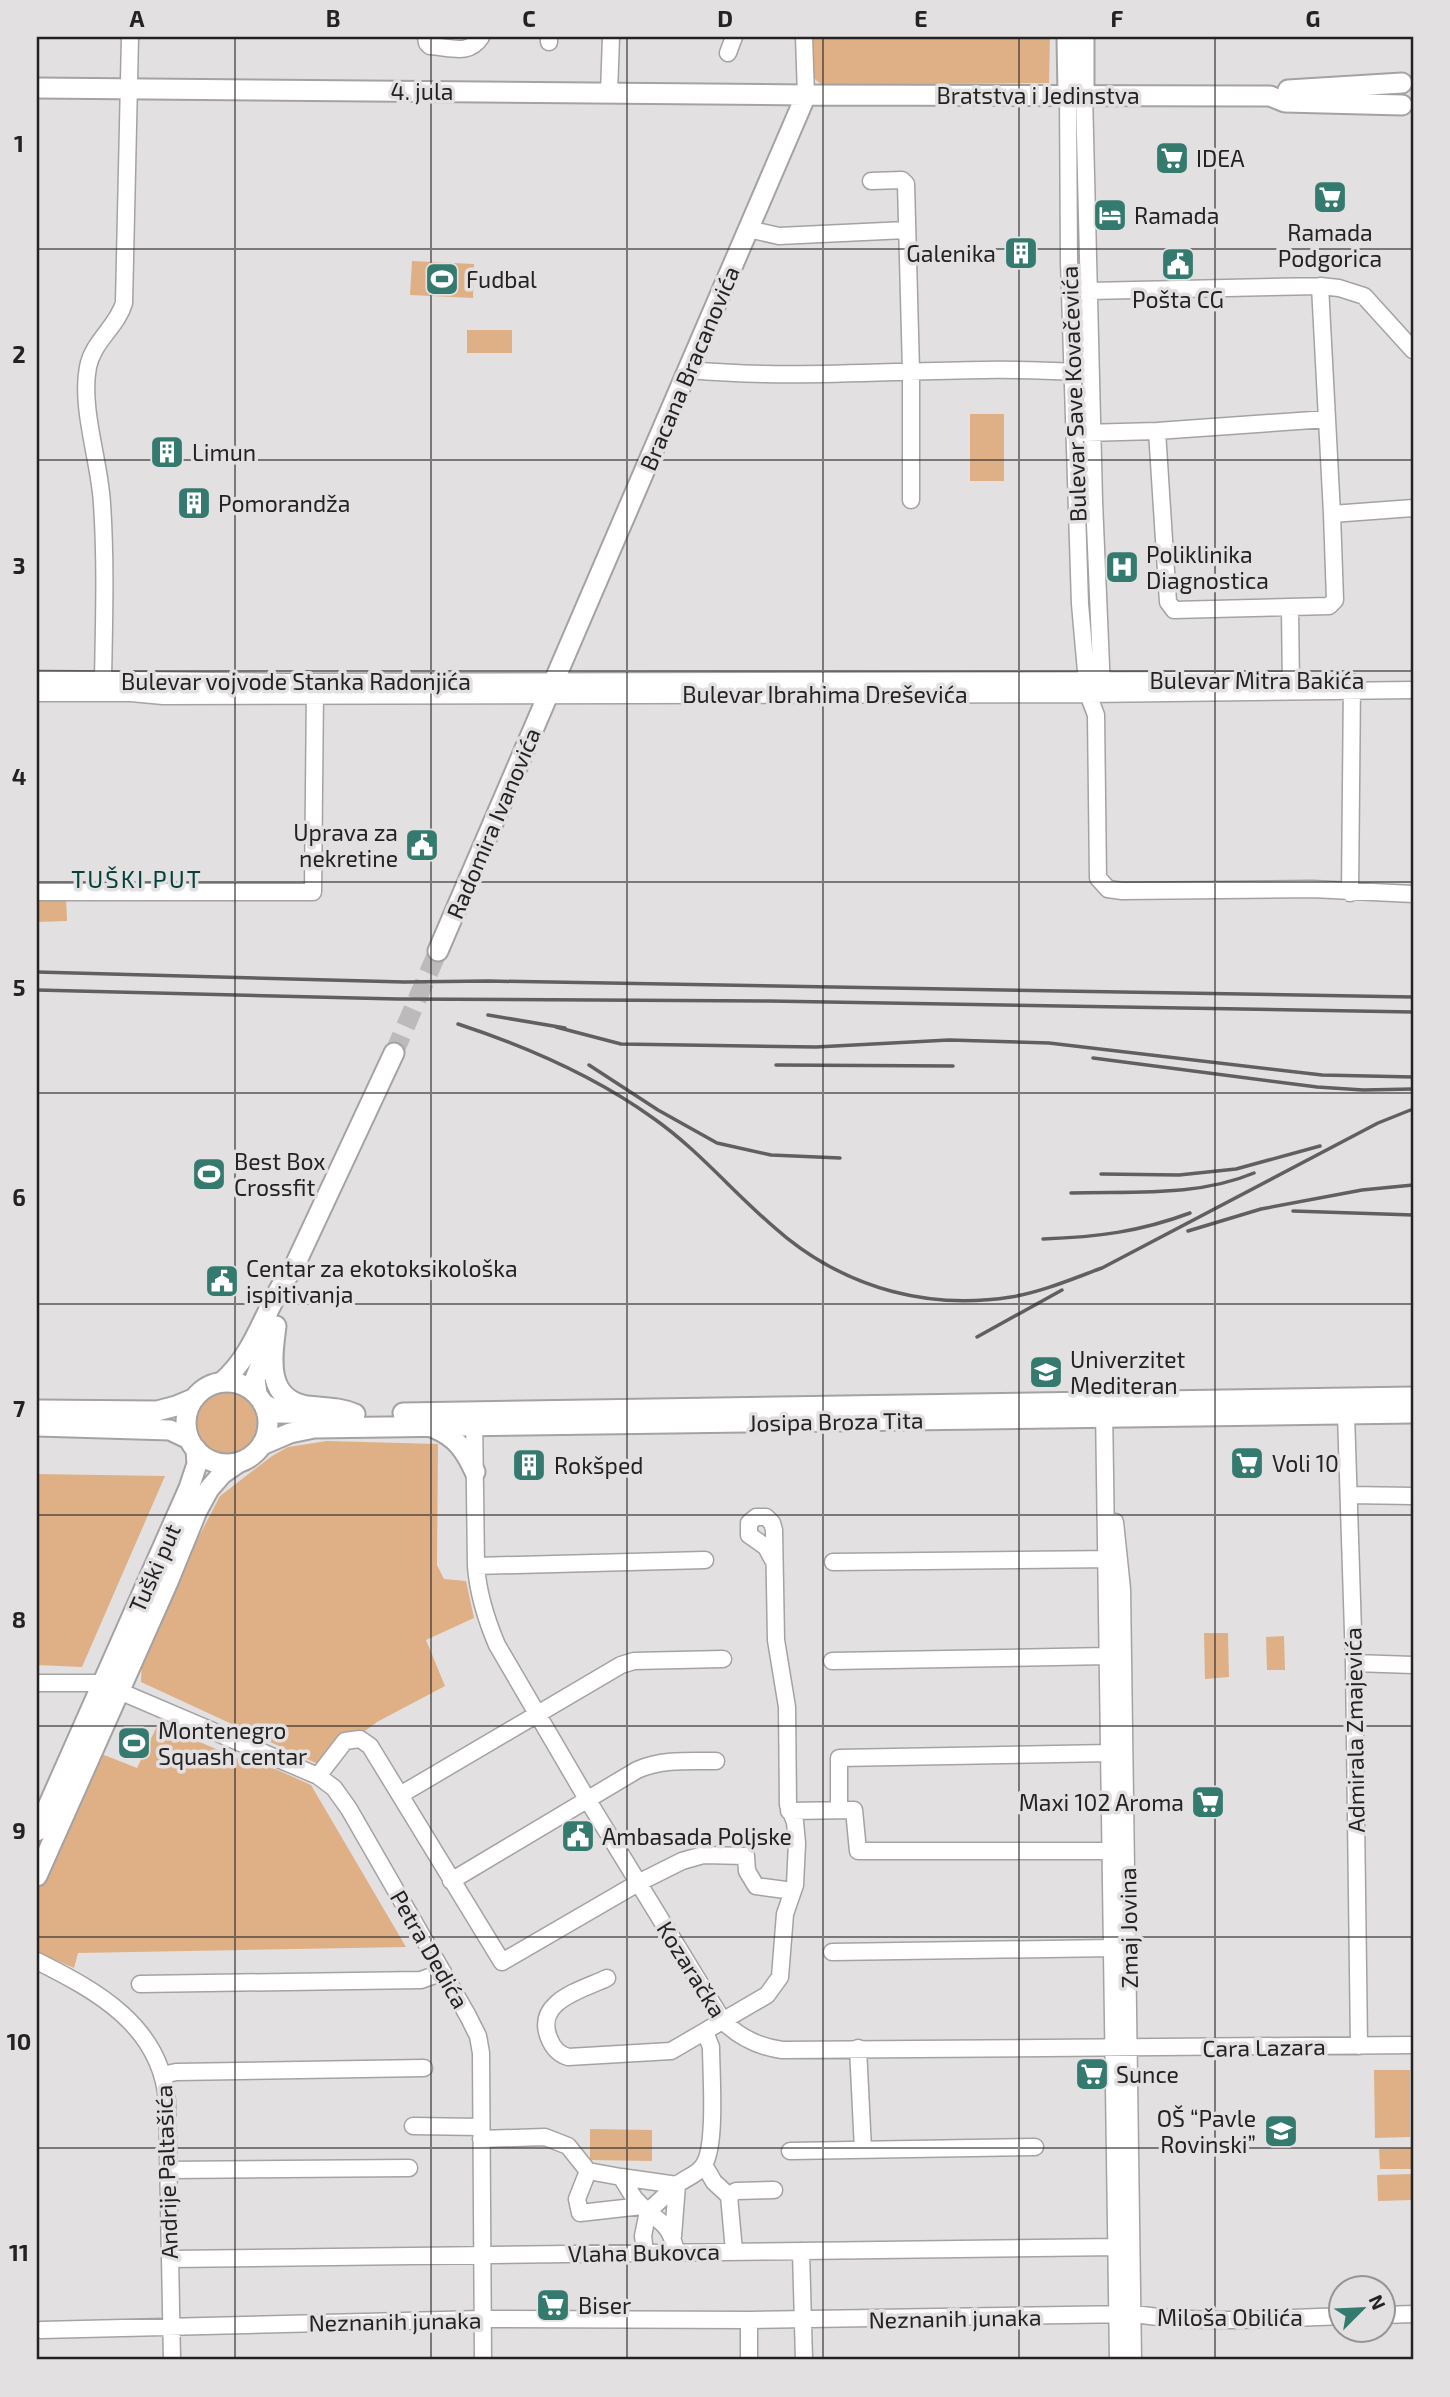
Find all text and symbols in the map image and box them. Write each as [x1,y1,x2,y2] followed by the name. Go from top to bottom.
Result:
[129,4,145,32] text: A
[326,4,340,32] text: B
[522,4,536,32] text: C
[717,4,733,32] text: D
[914,4,928,32] text: E
[1111,4,1124,32] text: F
[1306,4,1320,32] text: G
[391,77,453,105] street label: 4. jula
[936,81,1140,109] street label: Bratstva i Jedinstva
[14,129,24,157] text: 1
[1153,139,1191,177] supermarket icon: IDEA
[1196,144,1245,172] place label: IDEA
[1311,178,1349,216] supermarket icon: Ramada Podgorica
[1091,196,1129,234] hotel icon: Ramada
[1134,201,1219,229] place label: Ramada
[1278,218,1382,272] place label: Ramada Podgorica
[1002,234,1040,272] building icon: Galenika
[906,239,996,267] place label: Galenika
[1159,245,1197,283] public building icon: Pošta CG
[423,260,461,298] sports icon: Fudbal
[633,262,745,474] street label: Bracana Bracanovića
[466,265,537,293] place label: Fudbal
[1055,266,1091,522] street label: Bulevar Save Kovačevića
[1132,285,1224,313] place label: Pošta CG
[12,340,26,368] text: 2
[148,433,186,471] building icon: Limun
[192,438,256,466] place label: Limun
[175,484,213,522] building icon: Pomorandža
[218,489,350,517] place label: Pomorandža
[1146,540,1269,594] place label: Poliklinika Diagnostica
[1103,548,1141,586] hospital icon: Poliklinika Diagnostica
[12,551,26,579] text: 3
[1150,666,1364,694] street label: Bulevar Mitra Bakića
[121,667,471,695] street label: Bulevar vojvode Stanka Radonjića
[682,680,968,708] street label: Bulevar Ibrahima Dreševića
[440,723,546,923] street label: Radomira Ivanovića
[12,762,26,790] text: 4
[293,818,398,872] place label: Uprava za nekretine
[403,826,441,864] public building icon: Uprava za nekretine
[71,864,203,893] district label: TUŠKI PUT
[13,973,25,1001] text: 5
[234,1147,325,1201] place label: Best Box Crossfit
[190,1155,228,1193] sports icon: Best Box Crossfit
[12,1183,26,1211] text: 6
[246,1254,518,1308] place label: Centar za ekotoksikološka ispitivanja
[203,1262,241,1300] public building icon: Centar za ekotoksikološka ispitivanja
[1070,1345,1186,1399] place label: Univerzitet Mediteran
[1027,1353,1065,1391] school or university icon: Univerzitet Mediteran
[13,1394,25,1422] text: 7
[748,1405,924,1437] street label: Josipa Broza Tita
[1228,1444,1266,1482] supermarket icon: Voli 10
[510,1446,548,1484] building icon: Rokšped
[1272,1449,1339,1477] place label: Voli 10
[554,1451,643,1479] place label: Rokšped
[122,1519,186,1617] street label: Tuški put
[12,1605,26,1633] text: 8
[1338,1627,1370,1833] street label: Admirala Zmajevića
[158,1716,307,1770] place label: Montenegro Squash centar
[115,1724,153,1762] sports icon: Montenegro Squash centar
[1189,1783,1227,1821] supermarket icon: Maxi 102 Aroma
[1019,1788,1184,1816] place label: Maxi 102 Aroma
[12,1816,26,1844] text: 9
[559,1817,597,1855] public building icon: Ambasada Poljske
[602,1822,792,1850] place label: Ambasada Poljske
[1113,1867,1143,1989] street label: Zmaj Jovina
[385,1885,475,2013] street label: Petra Dedića
[651,1916,733,2022] street label: Kozaračka
[7,2027,31,2055] text: 10
[1202,2032,1326,2062] street label: Cara Lazara
[1073,2055,1111,2093] supermarket icon: Sunce
[1116,2060,1179,2088] place label: Sunce
[149,2084,183,2260] street label: Andrije Paltašića
[1157,2104,1256,2158] place label: OŠ “Pavle Rovinski”
[1262,2112,1300,2150] school or university icon: OŠ “Pavle Rovinski”
[568,2237,720,2267] street label: Vlaha Bukovca
[9,2238,29,2266] text: 11
[1328,2274,1398,2344] north arrow
[534,2286,572,2324] supermarket icon: Biser
[578,2291,631,2319] place label: Biser
[1365,2291,1391,2313] text: N
[868,2302,1042,2334] street label: Neznanih junaka
[1157,2303,1303,2331] street label: Miloša Obilića
[308,2305,482,2337] street label: Neznanih junaka

